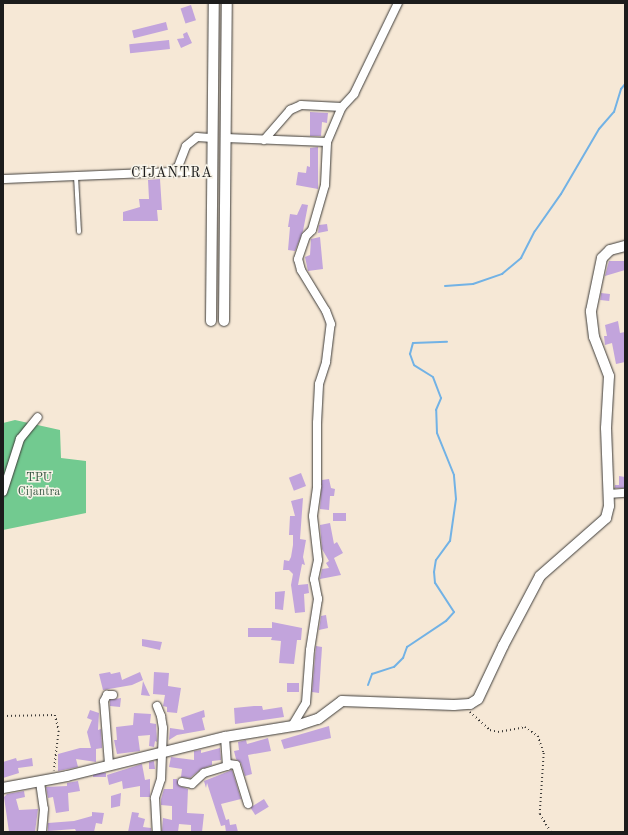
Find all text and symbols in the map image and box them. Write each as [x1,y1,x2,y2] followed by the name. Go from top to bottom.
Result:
[131,165,213,181] district label: CIJANTRA
[18,472,60,500] park label: TPU Cijantra

